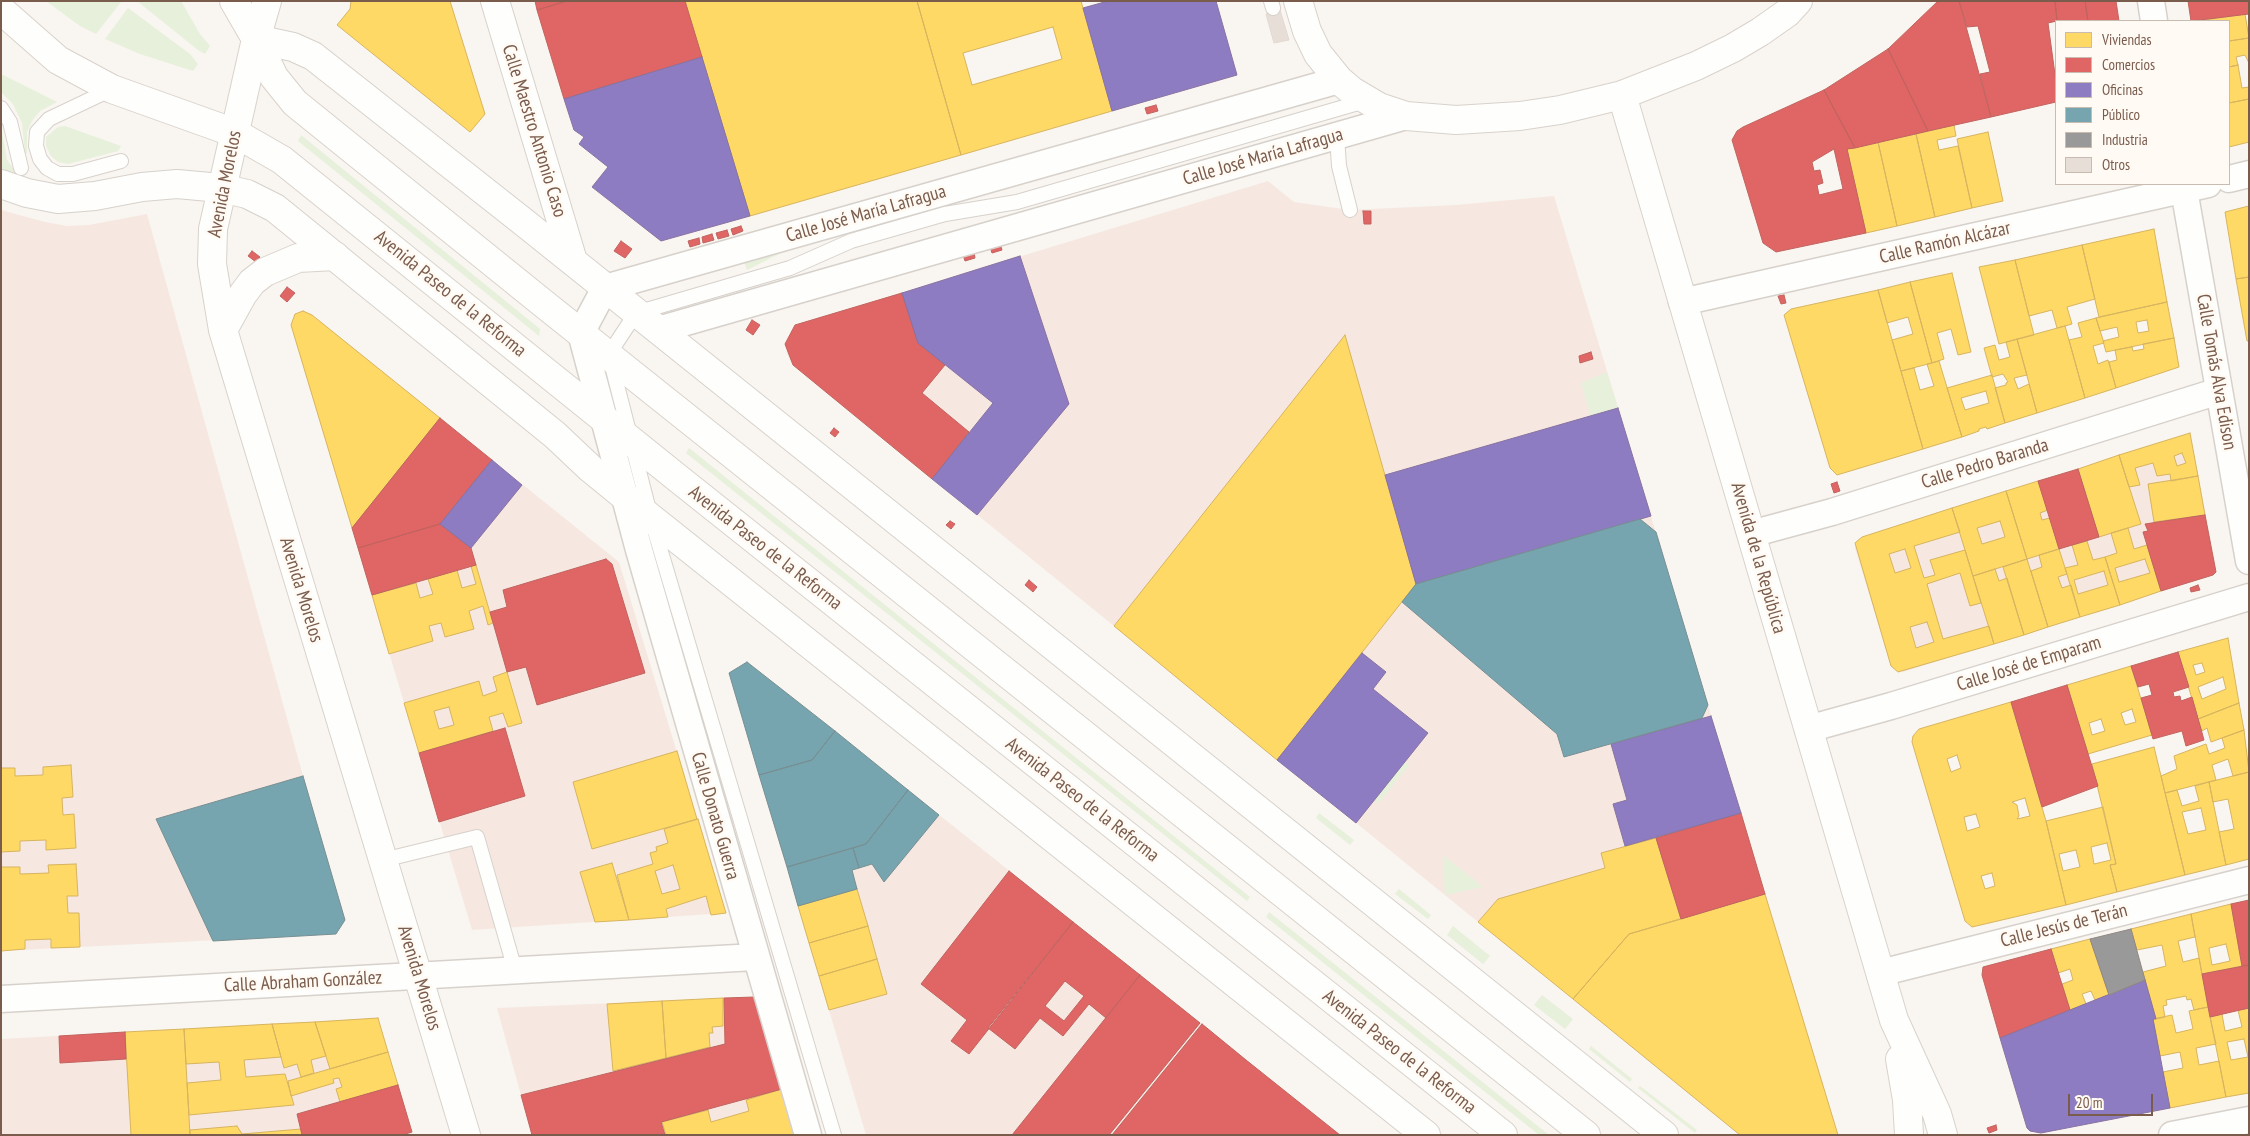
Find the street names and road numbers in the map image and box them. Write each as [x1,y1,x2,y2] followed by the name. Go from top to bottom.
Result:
[497,42,571,220] street label: Calle Maestro Antonio Caso
[1180,123,1346,191] street label: Calle José María Lafragua
[203,129,247,239] street label: Avenida Morelos
[783,180,949,248] street label: Calle José María Lafragua
[1877,217,2013,269] street label: Calle Ramón Alcázar
[370,226,530,362] street label: Avenida Paseo de la Reforma
[2191,292,2241,452] street label: Calle Tomás Alva Edison
[1919,434,2051,494] street label: Calle Pedro Baranda
[1726,480,1790,636] street label: Avenida de la República
[684,481,846,615] street label: Avenida Paseo de la Reforma
[274,535,328,645] street label: Avenida Morelos
[1954,631,2104,697] street label: Calle José de Emparam
[1001,733,1163,867] street label: Avenida Paseo de la Reforma
[686,750,744,882] street label: Calle Donato Guerra
[1998,899,2130,953] street label: Calle Jesús de Terán
[392,923,446,1033] street label: Avenida Morelos
[223,966,383,998] street label: Calle Abraham González
[1318,985,1480,1119] street label: Avenida Paseo de la Reforma

